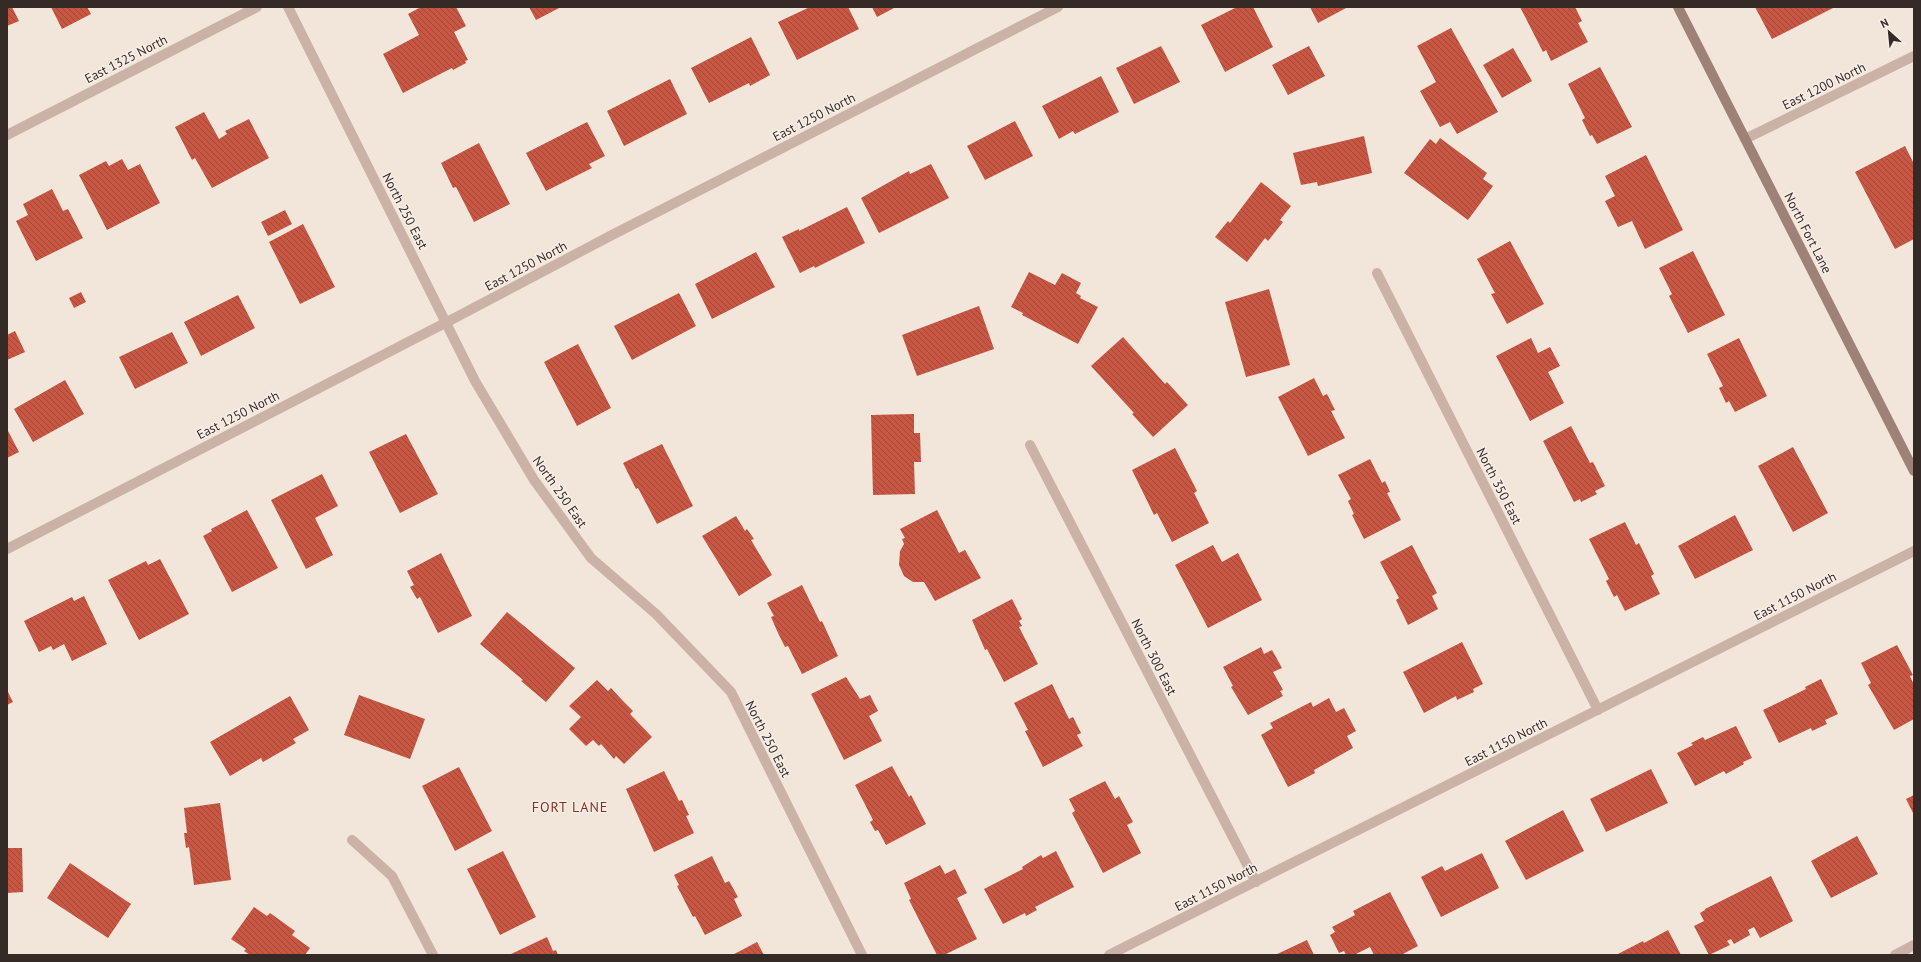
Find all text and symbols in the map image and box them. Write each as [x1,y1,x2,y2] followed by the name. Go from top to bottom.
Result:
[1869,12,1909,52] north arrow
[1878,15,1891,31] text: N
[82,31,170,87] street label: East 1325 North
[1780,58,1868,114] street label: East 1200 North
[770,89,858,145] street label: East 1250 North
[378,170,432,253] street label: North 250 East
[1780,190,1836,276] street label: North Fort Lane
[482,237,570,295] street label: East 1250 North
[194,387,282,443] street label: East 1250 North
[1472,445,1526,528] street label: North 350 East
[529,453,591,532] street label: North 250 East
[1751,568,1839,624] street label: East 1150 North
[1127,616,1181,699] street label: North 300 East
[741,698,795,781] street label: North 250 East
[1462,714,1550,770] street label: East 1150 North
[532,798,608,816] district label: FORT LANE
[1172,859,1260,915] street label: East 1150 North

